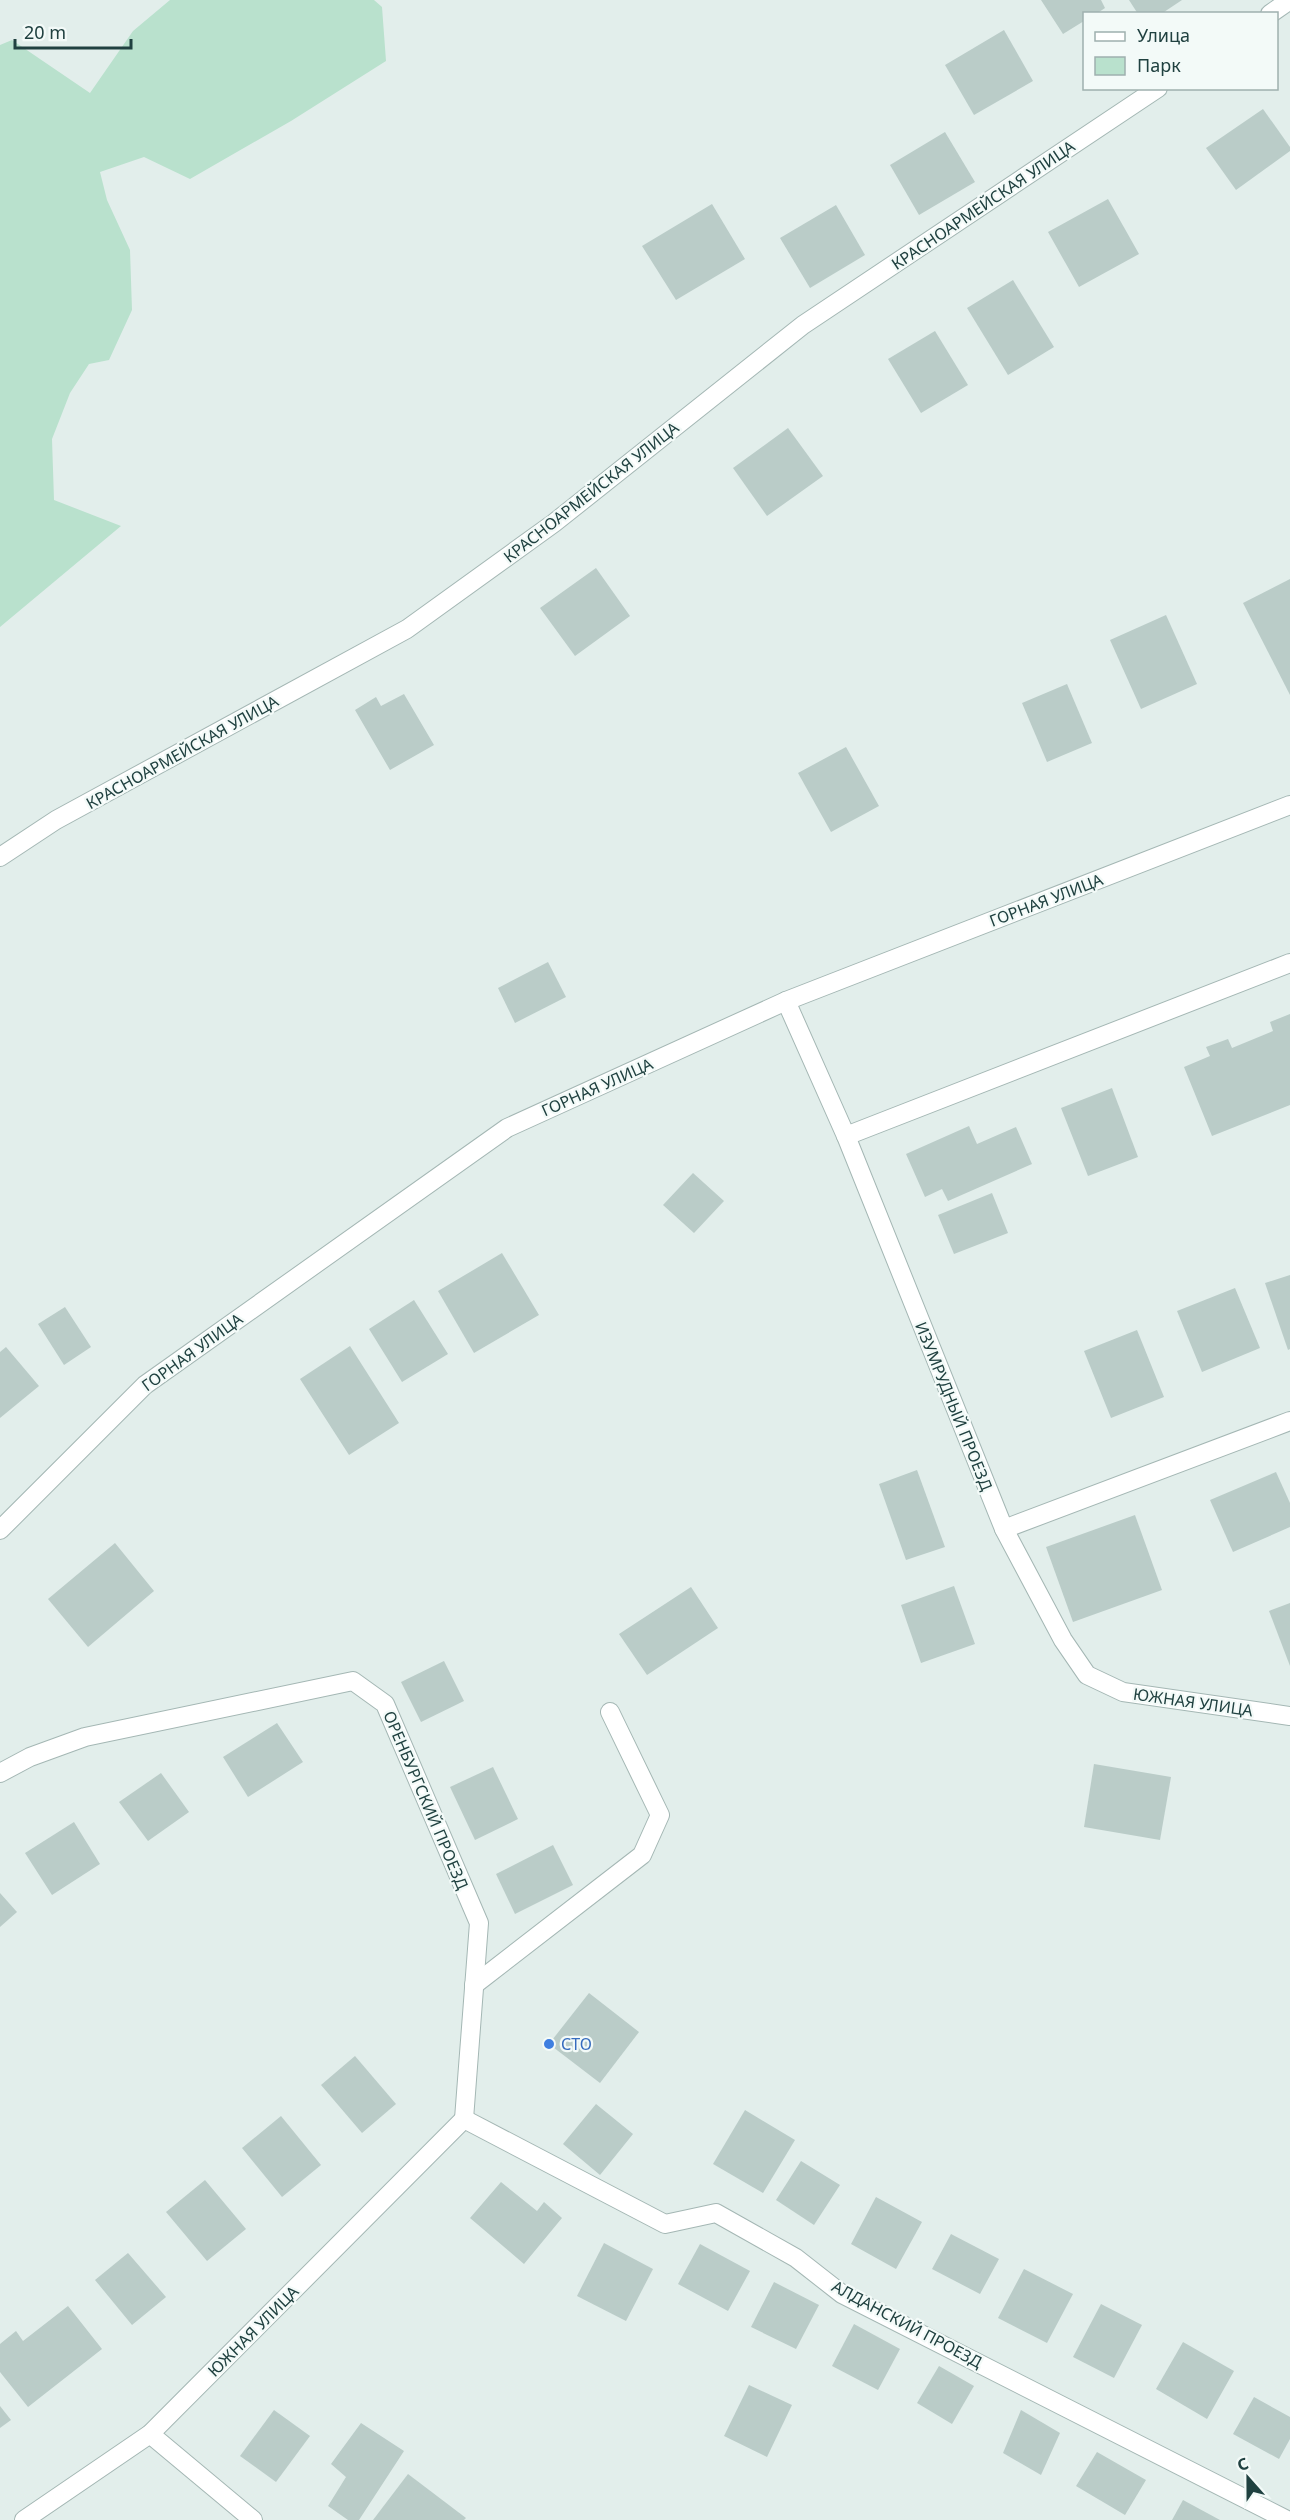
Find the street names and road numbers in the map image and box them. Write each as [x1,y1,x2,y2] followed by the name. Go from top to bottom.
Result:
[887,135,1080,275] street label: КРАСНОАРМЕЙСКАЯ УЛИЦА
[499,416,684,567] street label: КРАСНОАРМЕЙСКАЯ УЛИЦА
[82,689,283,814] street label: КРАСНОАРМЕЙСКАЯ УЛИЦА
[986,868,1107,932] street label: ГОРНАЯ УЛИЦА
[538,1052,657,1121] street label: ГОРНАЯ УЛИЦА
[137,1307,248,1396] street label: ГОРНАЯ УЛИЦА
[910,1318,998,1494] street label: ИЗУМРУДНЫЙ ПРОЕЗД
[1132,1683,1255,1721] street label: ЮЖНАЯ УЛИЦА
[378,1707,474,1893] street label: ОРЕНБУРГСКИЙ ПРОЕЗД
[828,2275,986,2373] street label: АЛДАНСКИЙ ПРОЕЗД
[203,2280,304,2381] street label: ЮЖНАЯ УЛИЦА

